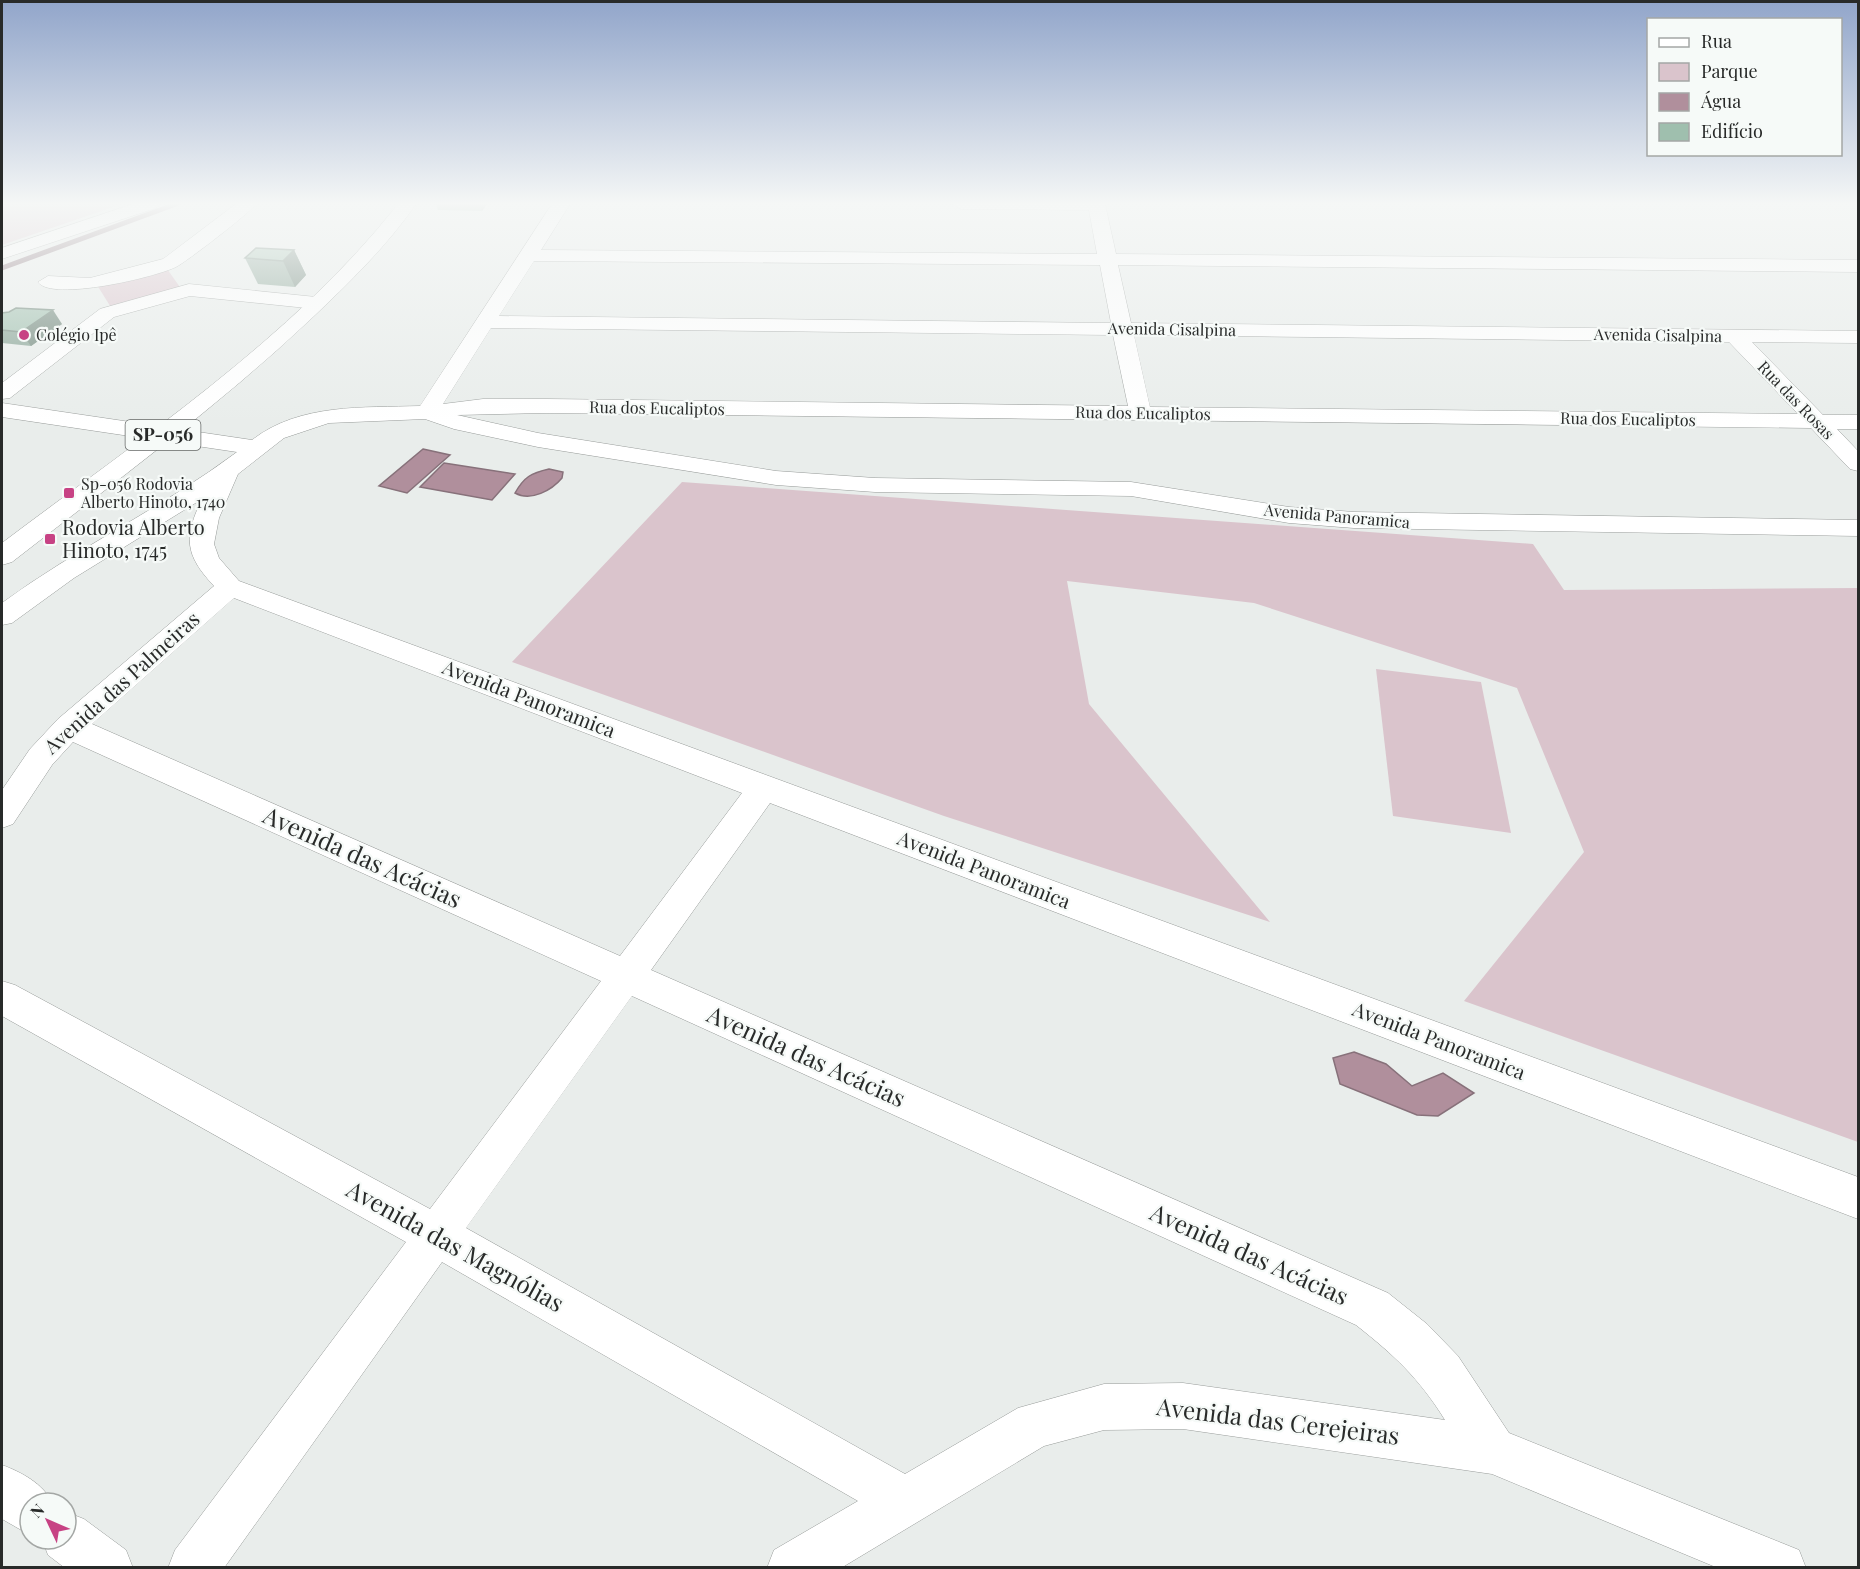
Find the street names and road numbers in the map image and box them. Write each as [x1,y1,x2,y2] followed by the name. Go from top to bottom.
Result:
[1107,317,1236,340] street label: Avenida Cisalpina
[1593,323,1722,346] street label: Avenida Cisalpina
[1754,356,1839,443] street label: Rua das Rosas
[589,396,725,419] street label: Rua dos Eucaliptos
[1075,401,1211,424] street label: Rua dos Eucaliptos
[1560,407,1696,430] street label: Rua dos Eucaliptos
[126,420,201,450] road number: SP-056
[1262,499,1411,532] street label: Avenida Panoramica
[37,605,205,760] street label: Avenida das Palmeiras
[438,652,620,743] street label: Avenida Panoramica
[258,798,467,914] street label: Avenida das Acácias
[893,823,1075,914] street label: Avenida Panoramica
[1348,994,1530,1085] street label: Avenida Panoramica
[702,997,911,1113] street label: Avenida das Acácias
[341,1172,570,1318] street label: Avenida das Magnólias
[1145,1195,1354,1311] street label: Avenida das Acácias
[1154,1389,1401,1451] street label: Avenida das Cerejeiras

